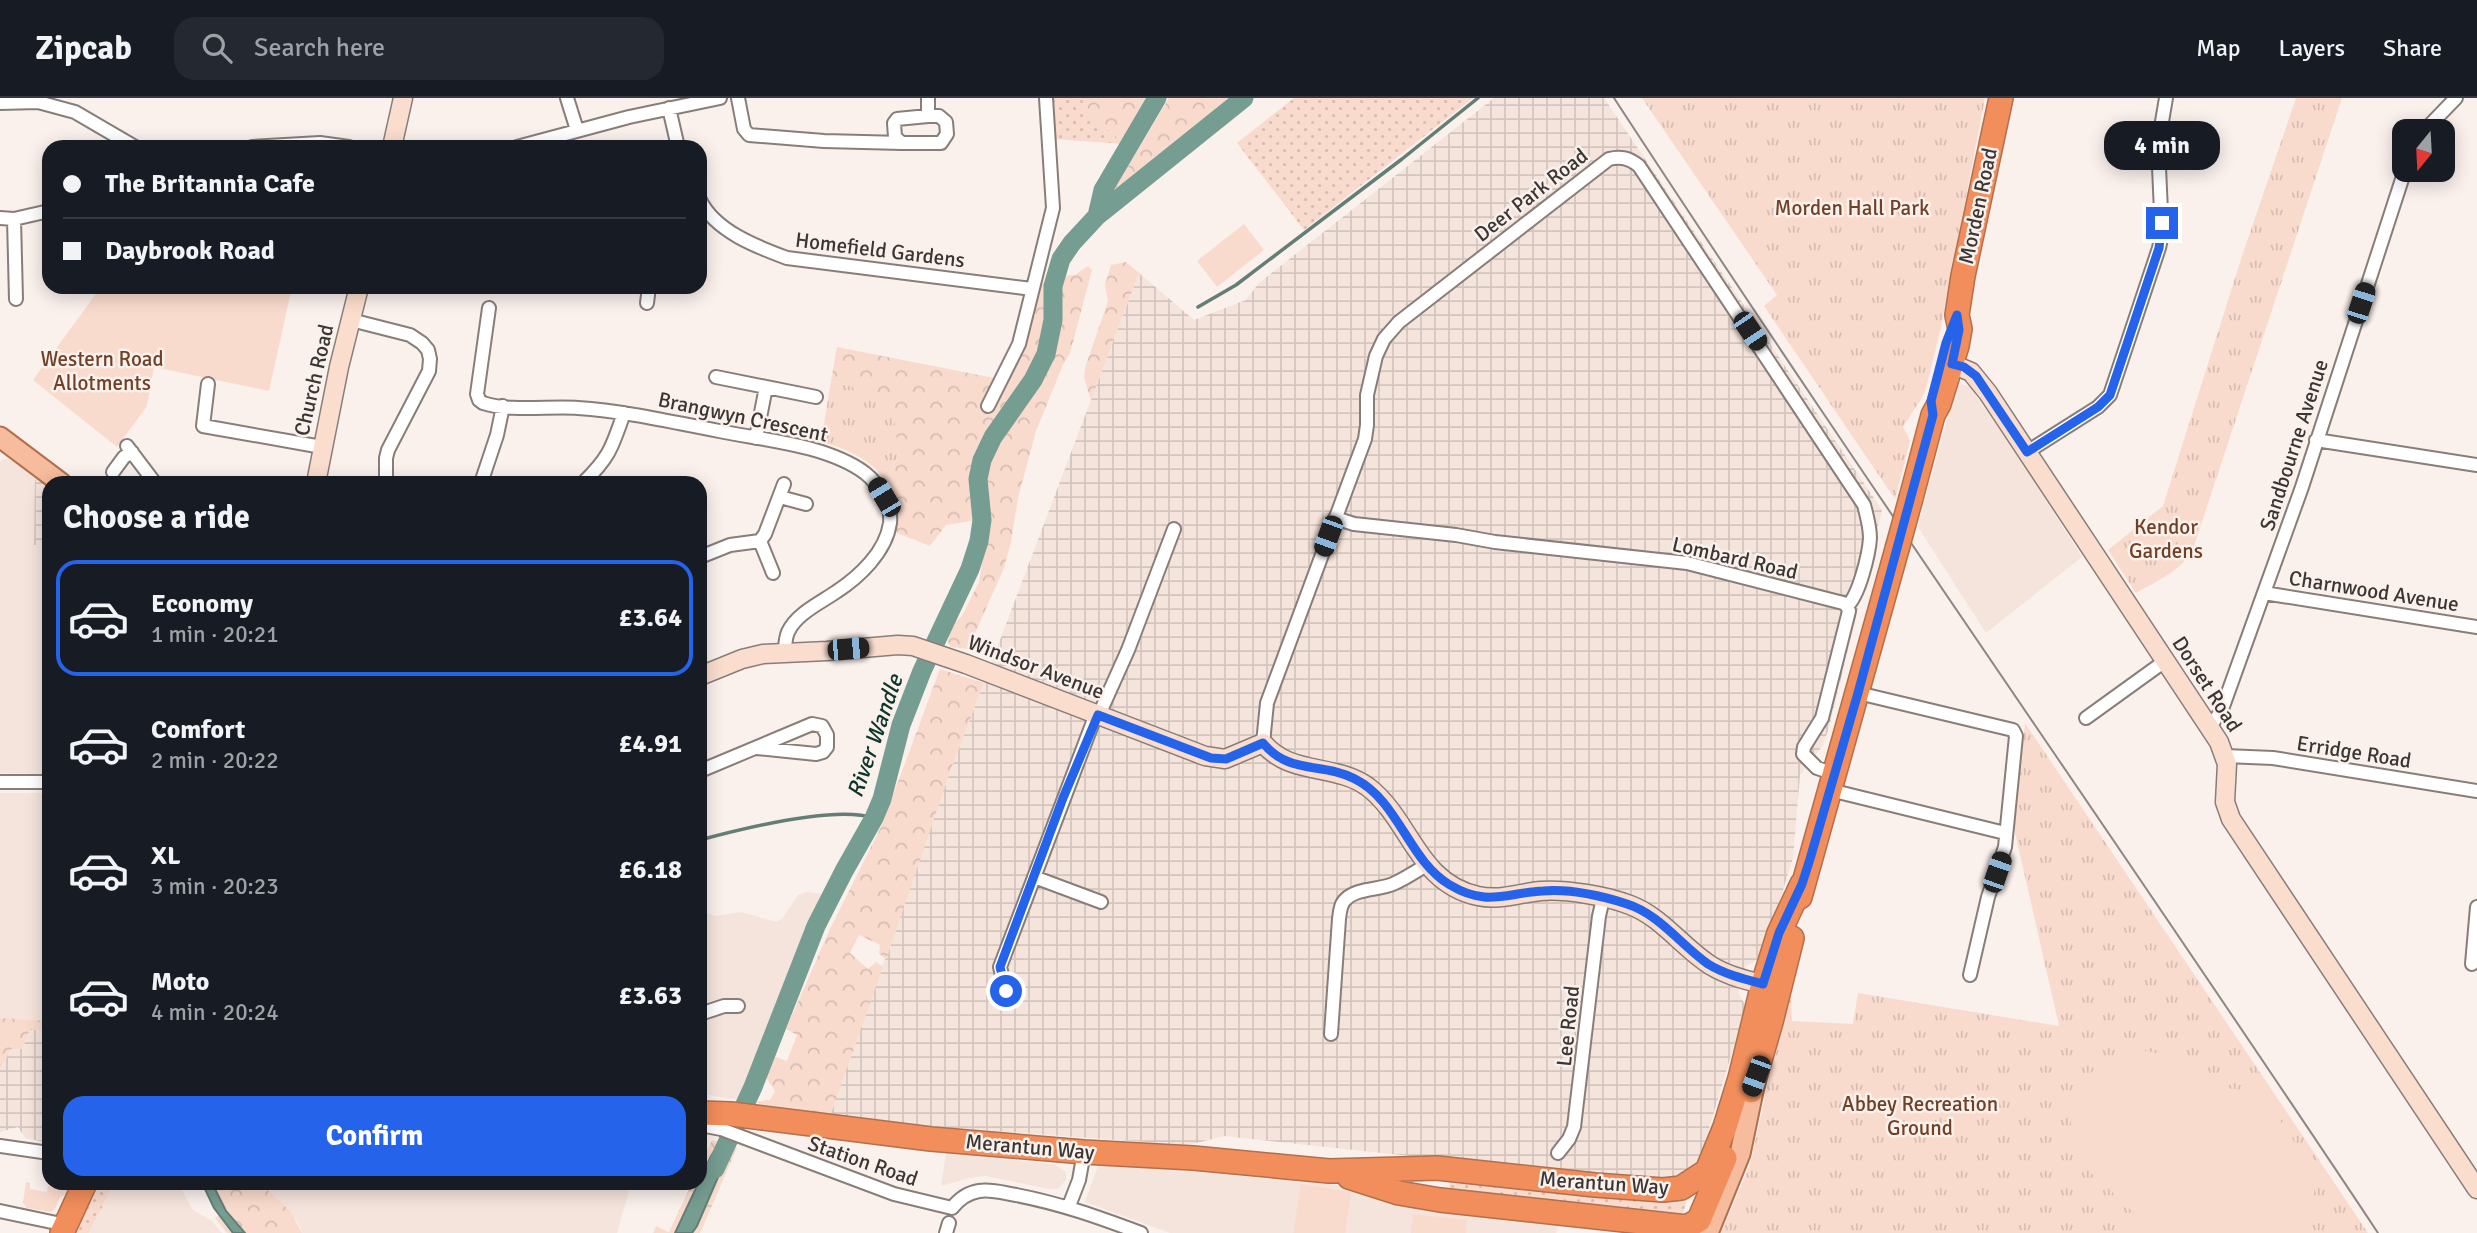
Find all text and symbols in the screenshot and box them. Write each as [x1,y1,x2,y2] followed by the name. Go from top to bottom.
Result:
[174,17,664,80] search box
[35,28,132,69] text: Zipcab
[198,29,236,67] icon: search
[254,32,385,64] text: Search here
[2196,33,2241,63] text: Map
[2279,33,2345,63] text: Layers
[2383,33,2442,63] text: Share
[2392,119,2455,182] north arrow
[2392,119,2455,182] map controls
[2104,122,2220,170] callout: 4 min
[2134,131,2190,160] text: 4 min
[1469,143,1593,247] street label: Deer Park Road
[1953,146,2003,266] street label: Morden Road
[105,168,315,200] text: The Britannia Cafe
[1774,195,1930,221] park label: Morden Hall Park
[2146,207,2178,239] route end
[794,227,966,273] street label: Homefield Gardens
[105,235,275,267] text: Daybrook Road
[2345,280,2378,326] car
[1730,308,1771,354] car
[289,322,339,438] street label: Church Road
[40,346,164,396] park label: Western Road Allotments
[2254,356,2334,534] street label: Sandbourne Avenue
[656,386,830,448] street label: Brangwyn Crescent
[865,474,904,520] car
[63,498,250,537] text: Choose a ride
[1311,513,1346,559] car
[2129,514,2203,564] park label: Kendor Gardens
[1670,531,1800,585] street label: Lombard Road
[2287,565,2461,617] street label: Charnwood Avenue
[67,587,130,650] icon: car
[151,588,253,620] text: Economy
[618,602,682,634] text: £3.64
[151,620,279,649] text: 1 min · 20:21
[964,629,1108,705] street label: Windsor Avenue
[2166,631,2248,737] street label: Dorset Road
[827,637,870,661] car
[840,669,910,801] water label: River Wandle
[67,713,130,776] icon: car
[151,714,245,746] text: Comfort
[618,728,682,760] text: £4.91
[2295,730,2413,774] street label: Erridge Road
[151,746,279,775] text: 2 min · 20:22
[67,839,130,902] icon: car
[151,840,181,872] text: XL
[1981,849,2014,895] car
[618,854,682,886] text: £6.18
[151,872,279,901] text: 3 min · 20:23
[67,965,130,1028] icon: car
[151,966,209,998] text: Moto
[990,975,1022,1007] route start
[618,980,682,1012] text: £3.63
[1551,984,1585,1068] street label: Lee Road
[151,998,279,1027] text: 4 min · 20:24
[1739,1053,1774,1099] car
[1842,1091,1998,1141] park label: Abbey Recreation Ground
[63,1096,686,1176] button: Confirm
[964,1128,1096,1166] street label: Merantun Way
[805,1130,921,1192] street label: Station Road
[1539,1166,1670,1200] street label: Merantun Way

